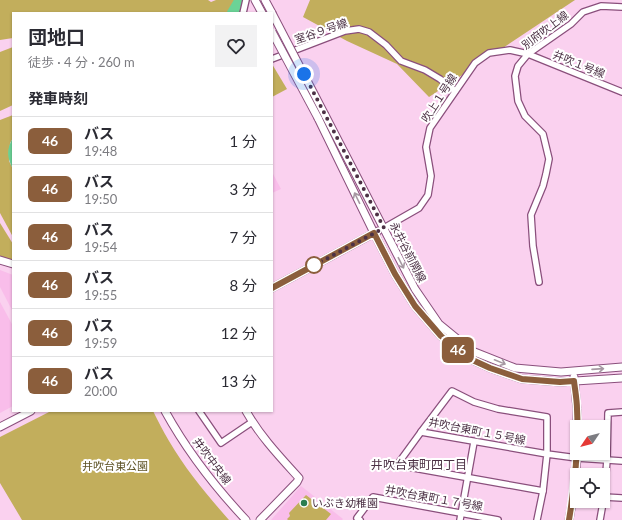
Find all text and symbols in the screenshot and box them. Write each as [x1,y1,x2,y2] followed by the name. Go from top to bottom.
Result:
[519,8,571,51] street label: 別府吹上線
[293,15,349,46] street label: 室谷９号線
[28,25,85,48] text: 団地口
[215,25,257,67] button: heart
[551,47,607,80] street label: 井吹１号線
[28,54,135,70] text: 徒歩 · 4 分 · 260 m
[294,64,314,84] your location
[418,71,459,124] street label: 吹上１号線
[28,89,88,107] text: 発車時刻
[84,124,114,142] text: バス
[42,132,58,149] text: 46
[229,132,257,150] text: 1 分
[84,143,117,159] text: 19:48
[84,172,114,190] text: バス
[42,180,58,197] text: 46
[229,180,257,198] text: 3 分
[84,191,117,207] text: 19:50
[353,192,360,204] one-way arrow
[388,219,429,284] street label: 永井谷前開線
[84,220,114,238] text: バス
[42,228,58,245] text: 46
[229,228,257,246] text: 7 分
[84,239,117,255] text: 19:54
[305,256,323,274] unlabelled marker
[398,257,406,269] one-way arrow
[84,268,114,286] text: バス
[42,276,58,293] text: 46
[229,276,257,294] text: 8 分
[84,287,117,303] text: 19:55
[84,316,114,334] text: バス
[42,324,58,341] text: 46
[221,324,257,342] text: 12 分
[84,335,117,351] text: 19:59
[440,337,476,363] line badge: 46
[450,341,466,358] text: 46
[493,359,505,366] one-way arrow
[84,364,114,382] text: バス
[591,365,604,373] one-way arrow
[42,372,58,389] text: 46
[221,372,257,390] text: 13 分
[84,383,117,399] text: 20:00
[427,415,527,446] street label: 井吹台東町１５号線
[570,420,610,460] north arrow
[570,420,610,508] map controls
[191,435,234,487] street label: 井吹中央線
[371,457,467,472] district label: 井吹台東町四丁目
[82,459,148,472] park label: 井吹台東公園
[570,468,610,508] button: locate
[384,483,484,513] street label: 井吹台東町１７号線
[312,496,378,509] place label: いぶき幼稚園
[299,498,309,508] marker: いぶき幼稚園

